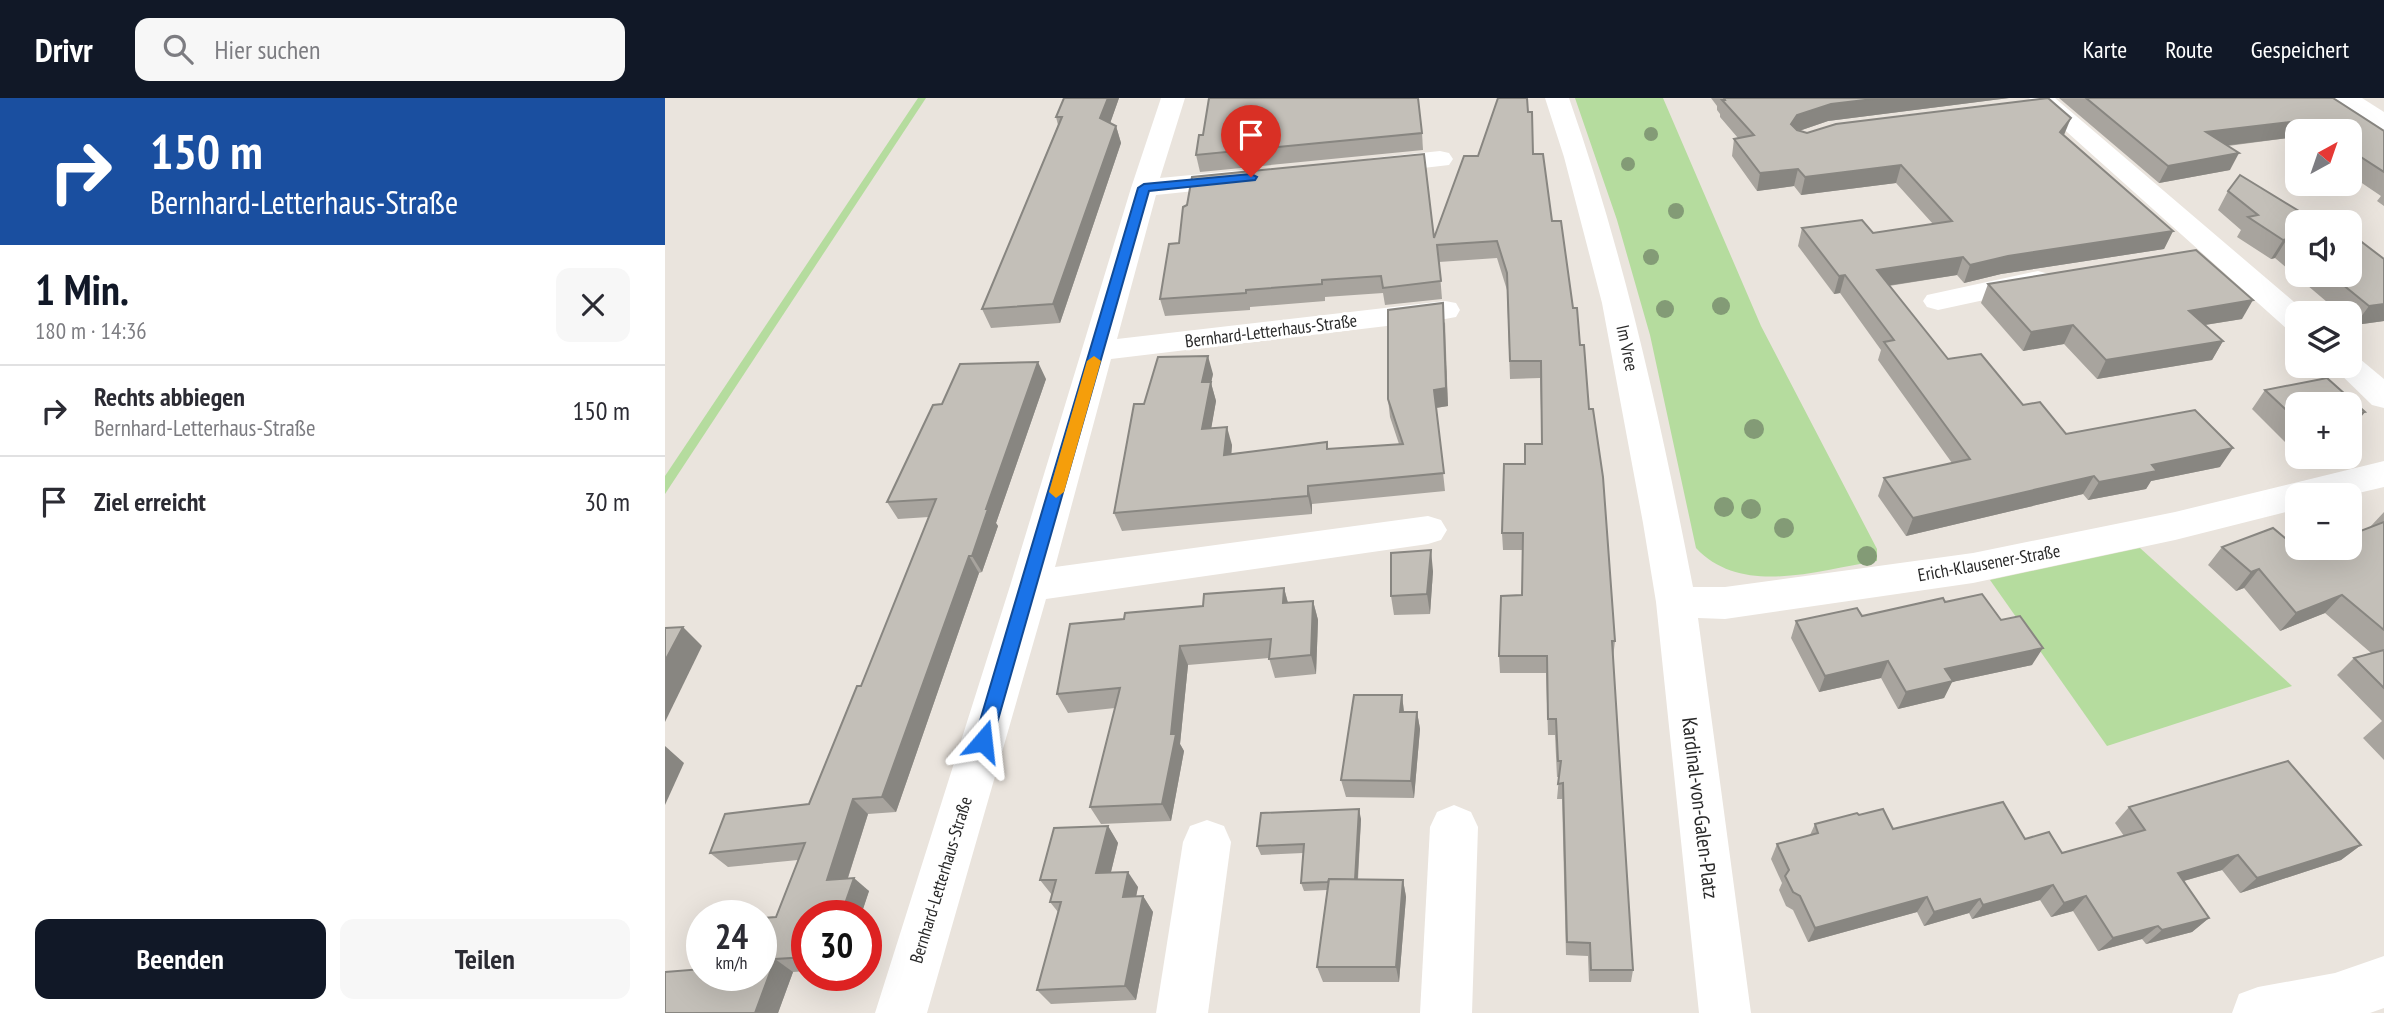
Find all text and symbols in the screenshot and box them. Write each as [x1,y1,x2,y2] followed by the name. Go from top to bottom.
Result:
[135,18,625,81] search box
[35,28,93,71] text: Drivr
[159,30,197,68] icon: search
[215,33,320,66] text: Hier suchen
[2083,34,2127,65] text: Karte
[2165,34,2213,65] text: Route
[2251,34,2349,65] text: Gespeichert
[1221,105,1281,177] pin
[1232,116,1270,154] icon: arrive
[150,119,263,183] text: 150 m
[2285,119,2363,196] north arrow
[2285,119,2362,560] map controls
[35,126,126,217] icon: right
[150,181,458,223] text: Bernhard-Letterhaus-Straße
[2285,210,2362,287] button: sound
[35,262,129,317] text: 1 Min.
[556,268,630,342] button: close
[2285,301,2362,378] button: layers
[1184,309,1358,352] street label: Bernhard-Letterhaus-Straße
[35,316,147,345] text: 180 m · 14:36
[1611,323,1644,373] street label: Im Vree
[94,380,245,413] text: Rechts abbiegen
[35,392,73,430] icon: right
[2285,392,2362,469] button: +
[572,394,630,427] text: 150 m
[94,413,315,442] text: Bernhard-Letterhaus-Straße
[35,483,73,521] icon: arrive
[2285,483,2362,560] button: −
[94,485,206,518] text: Ziel erreicht
[584,485,630,518] text: 30 m
[1916,539,2062,586] street label: Erich-Klausener-Straße
[946,704,1020,778] position arrow
[1676,716,1725,900] street label: Kardinal-von-Galen-Platz
[904,794,977,966] street label: Bernhard-Letterhaus-Straße
[791,900,882,991] speed limit sign: 30
[715,913,748,959] text: 24
[35,919,326,999] button: Beenden
[340,919,630,999] button: Teilen
[716,951,747,974] text: km/h

